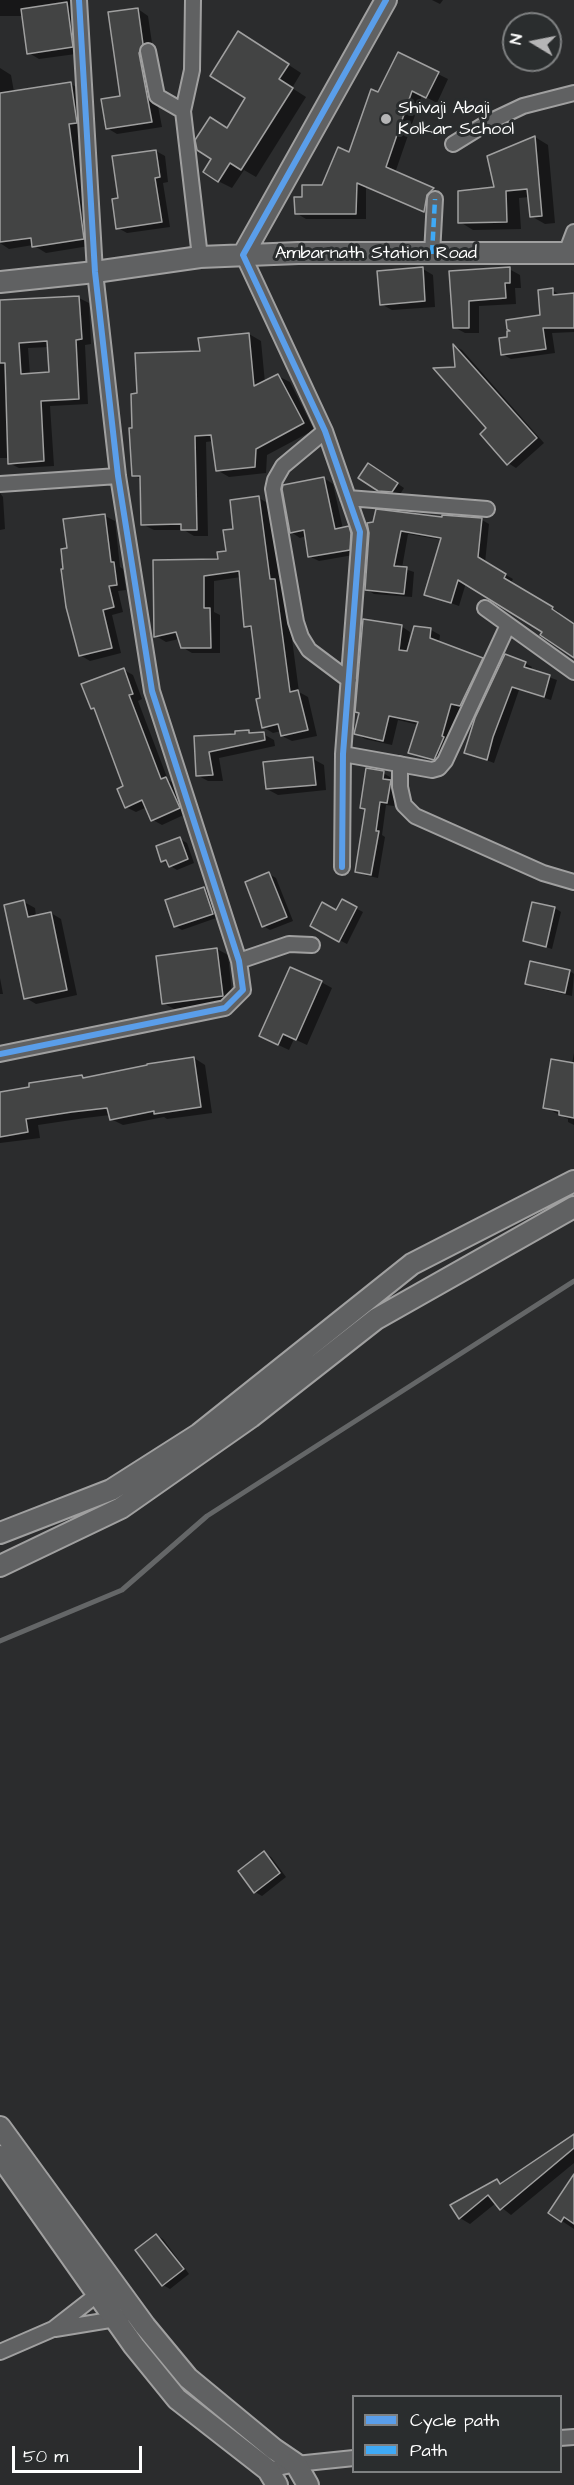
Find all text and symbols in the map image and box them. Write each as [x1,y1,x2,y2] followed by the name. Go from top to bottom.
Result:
[502,12,562,72] north arrow
[505,32,528,46] text: N
[398,98,514,140] place label: Shivaji Abaji Kolkar School
[379,112,393,126] marker: Shivaji Abaji Kolkar School
[275,243,477,265] street label: Ambarnath Station Road
[352,2395,562,2473] legend
[410,2408,499,2433] text: Cycle path
[15,2434,146,2472] scale bar
[410,2438,447,2463] text: Path
[23,2444,68,2469] text: 50 m

